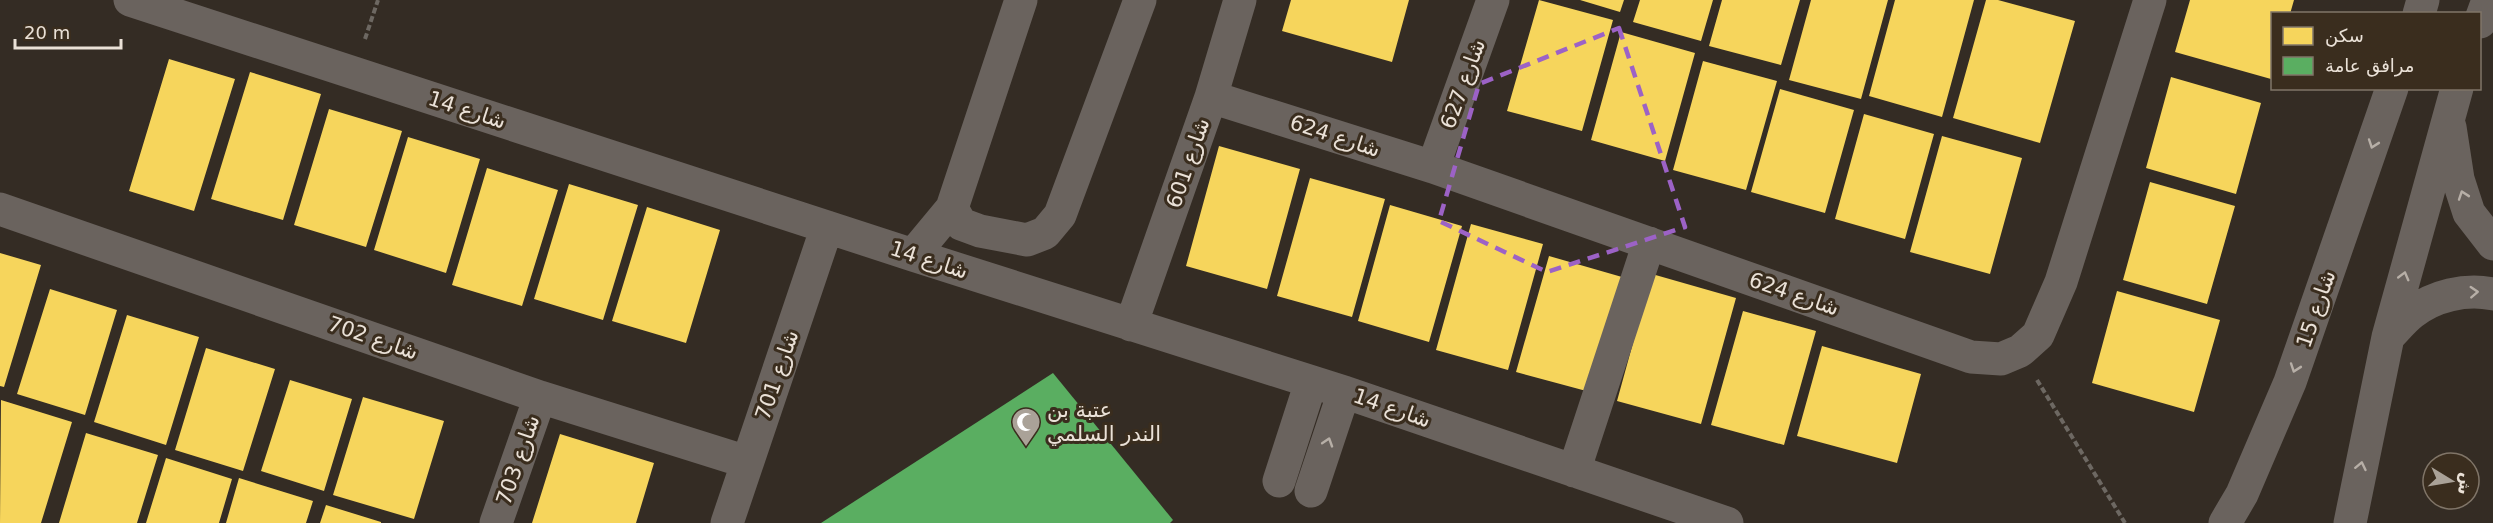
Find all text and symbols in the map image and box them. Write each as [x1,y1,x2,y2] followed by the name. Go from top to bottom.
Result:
[15,12,122,50] scale bar
[2271,12,2481,90] legend
[24,22,70,43] text: 20 m
[2325,25,2364,47] text: سكن
[1436,36,1490,132] street label: شارع 627
[2325,55,2414,77] text: مرافق عامة
[425,86,509,134] street label: شارع 14
[1287,110,1383,162] street label: شارع 624
[1161,115,1215,211] street label: شارع 601
[2368,138,2381,149] one-way arrow
[2457,190,2470,201] one-way arrow
[887,236,971,284] street label: شارع 14
[1746,267,1842,321] street label: شارع 624
[2292,267,2340,351] street label: شارع 15
[2397,271,2410,281] one-way arrow
[2470,286,2479,299] one-way arrow
[325,311,421,365] street label: شارع 702
[750,327,804,423] street label: شارع 701
[2290,362,2303,372] one-way arrow
[1350,384,1434,432] street label: شارع 14
[1047,398,1161,446] place label: عتبة بن الندر السلمي
[1010,406,1042,448] mosque icon: عتبة بن الندر السلمي
[491,412,545,508] street label: شارع 703
[1320,437,1333,448] one-way arrow
[2421,451,2481,511] north arrow
[2354,461,2367,471] one-way arrow
[2454,471,2477,496] text: ش

